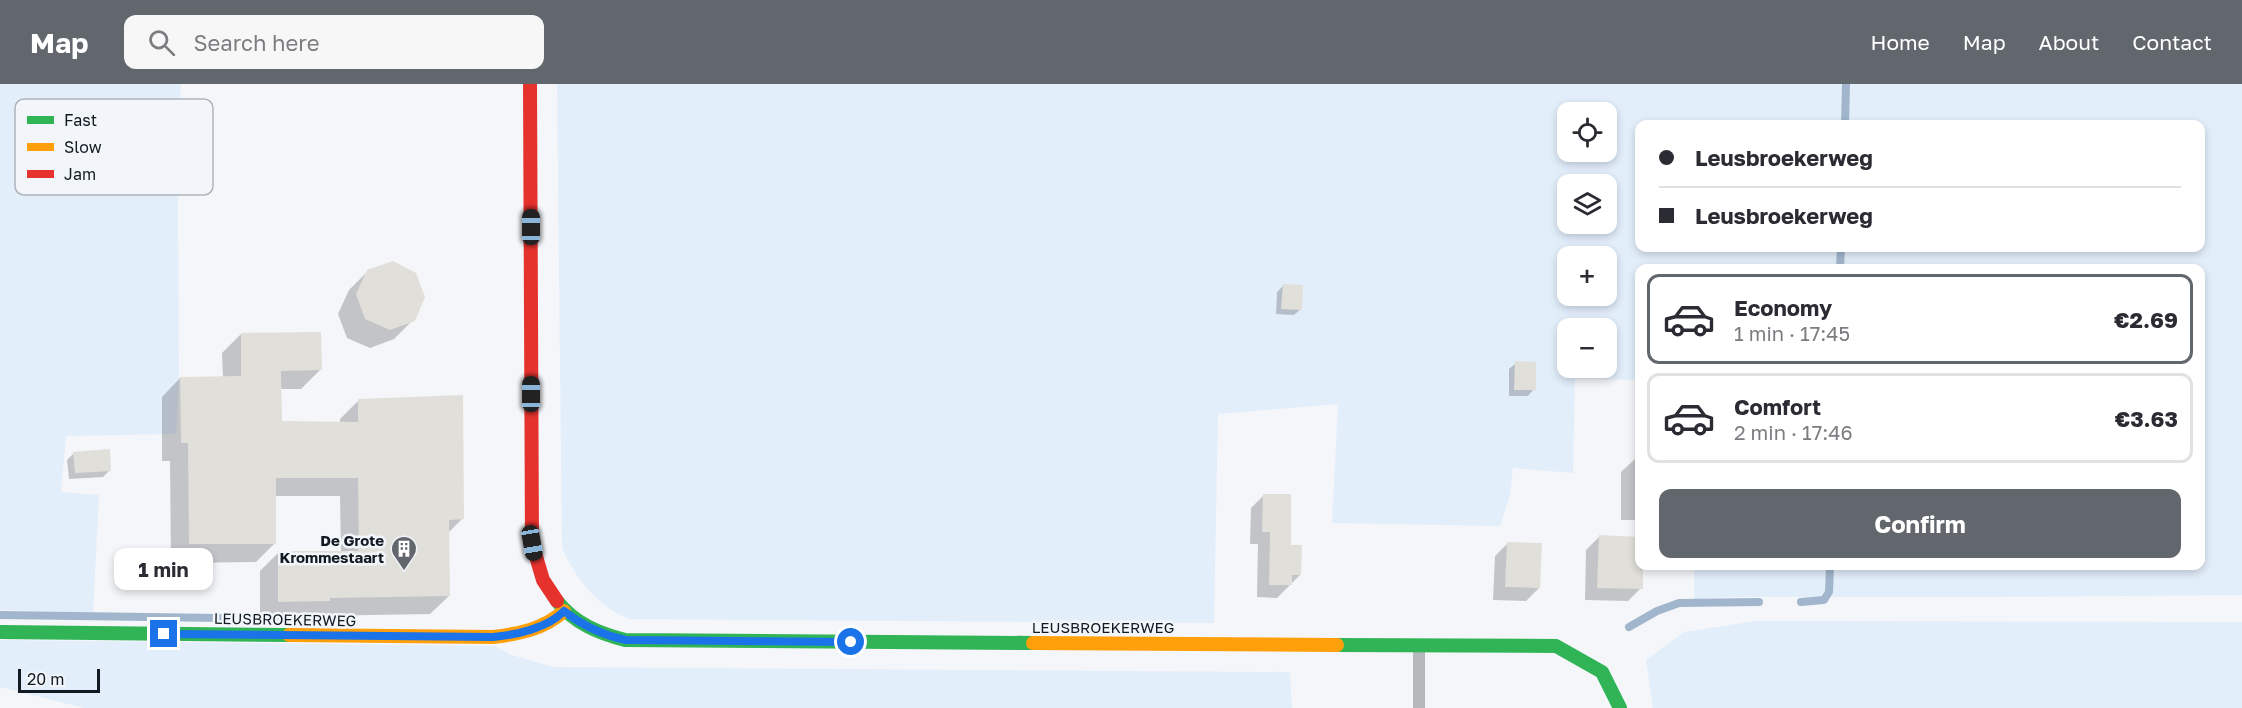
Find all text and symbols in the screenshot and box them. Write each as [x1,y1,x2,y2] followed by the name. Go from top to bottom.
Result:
[124,15,544,69] search box
[30,26,88,59] text: Map
[145,26,178,59] icon: search
[193,29,319,56] text: Search here
[1870,29,1930,55] text: Home
[1963,29,2006,55] text: Map
[2039,29,2099,55] text: About
[2132,29,2212,55] text: Contact
[15,99,213,195] legend
[1557,102,1617,378] map controls
[1557,102,1617,162] button: locate
[64,110,97,130] text: Fast
[64,137,102,157] text: Slow
[1695,144,1873,171] text: Leusbroekerweg
[64,164,96,184] text: Jam
[1557,174,1617,234] button: layers
[1695,202,1873,229] text: Leusbroekerweg
[522,209,540,245] car
[1557,246,1617,306] button: +
[1662,292,1716,346] icon: car
[1734,294,1832,321] text: Economy
[2114,306,2178,333] text: €2.69
[1557,318,1617,378] button: −
[1734,321,1850,345] text: 1 min · 17:45
[522,376,540,412] car
[1662,391,1716,445] icon: car
[1734,393,1821,420] text: Comfort
[2115,405,2178,432] text: €3.63
[1734,420,1853,444] text: 2 min · 17:46
[1659,489,2181,558] button: Confirm
[520,524,544,562] car
[280,531,384,566] place label: De Grote Krommestaart
[389,534,419,572] building icon: De Grote Krommestaart
[114,547,213,589] callout: 1 min
[138,557,189,581] text: 1 min
[214,609,356,629] street label: LEUSBROEKERWEG
[1032,618,1174,636] street label: LEUSBROEKERWEG
[150,620,177,647] route end
[837,628,864,655] route start
[18,666,100,694] scale bar
[27,669,64,689] text: 20 m

